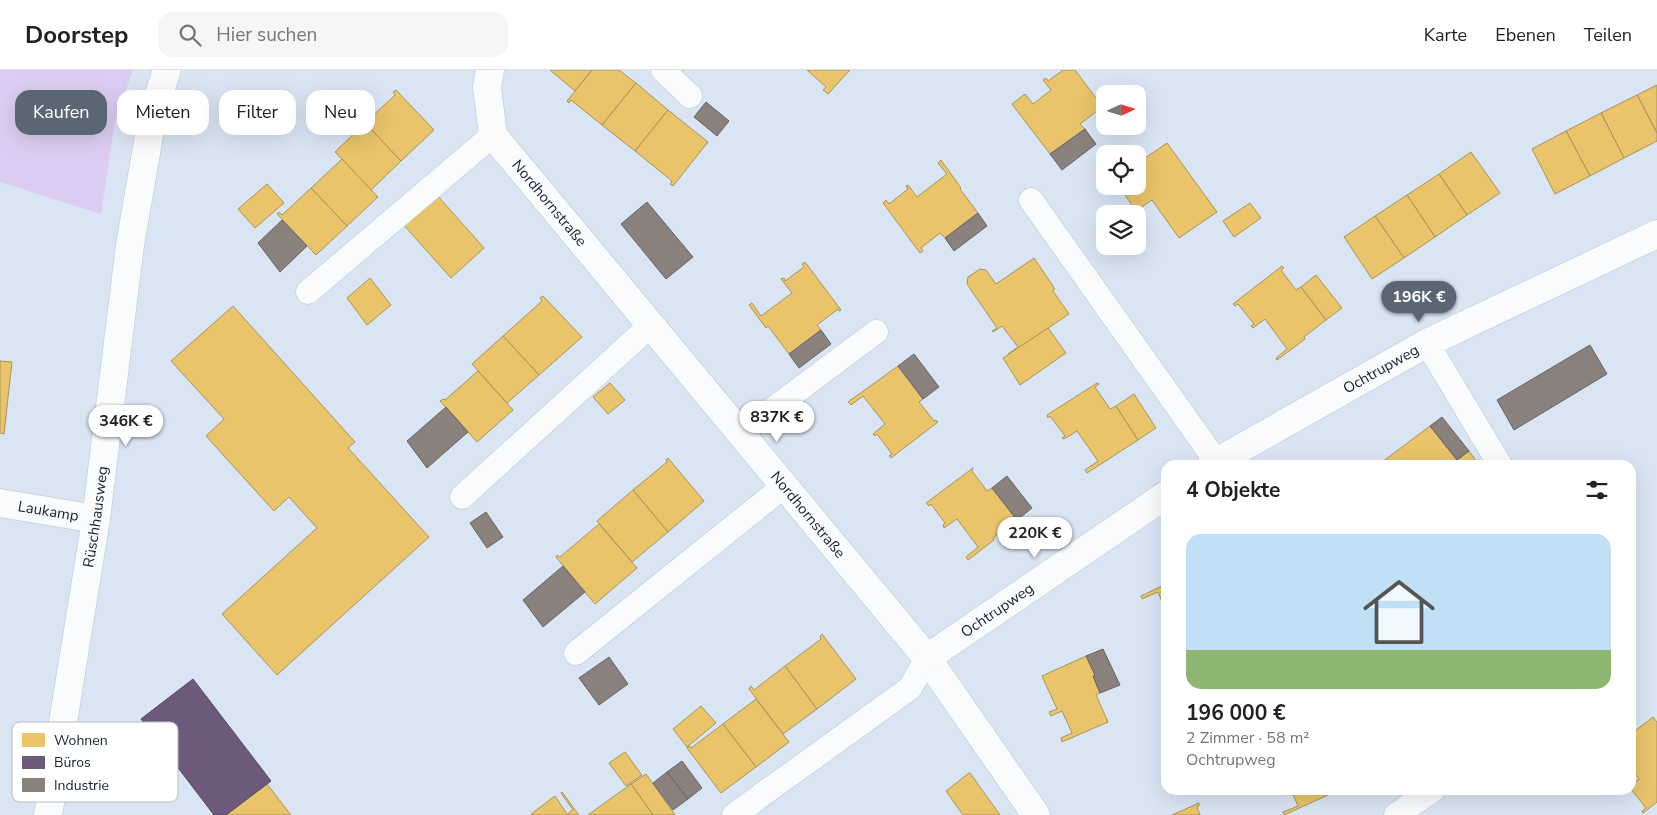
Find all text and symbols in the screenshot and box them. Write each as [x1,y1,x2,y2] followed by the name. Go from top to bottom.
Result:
[158,12,508,57] search box
[25,19,128,51] text: Doorstep
[176,21,204,49] icon: search
[216,22,317,48] text: Hier suchen
[1424,23,1467,47] text: Karte
[1495,23,1556,47] text: Ebenen
[1584,23,1632,47] text: Teilen
[1096,85,1146,135] north arrow
[1096,85,1146,255] map controls
[15,90,107,135] chip: Kaufen
[117,90,209,135] chip: Mieten
[219,90,296,135] chip: Filter
[306,90,375,135] chip: Neu
[1096,145,1146,195] button: locate
[508,155,591,251] street label: Nordhornstraße
[1096,205,1146,255] button: layers
[1378,280,1460,323] pin: 196K €
[1392,286,1446,308] text: 196K €
[1339,340,1422,398] street label: Ochtrupweg
[736,400,818,443] pin: 837K €
[85,404,167,447] pin: 346K €
[750,406,804,428] text: 837K €
[99,410,153,432] text: 346K €
[78,465,112,569] street label: Rüschhausweg
[766,467,850,562] street label: Nordhornstraße
[1186,476,1280,504] text: 4 Objekte
[1583,476,1611,504] icon: filters
[16,496,81,526] street label: Laukamp
[994,516,1076,559] pin: 220K €
[1008,522,1062,544] text: 220K €
[1354,567,1444,657] icon: home
[957,578,1038,642] street label: Ochtrupweg
[1186,699,1286,727] text: 196 000 €
[12,722,178,802] legend
[1186,727,1309,749] text: 2 Zimmer · 58 m²
[54,731,108,750] text: Wohnen
[1186,749,1276,771] text: Ochtrupweg
[54,753,91,772] text: Büros
[54,776,109,795] text: Industrie

